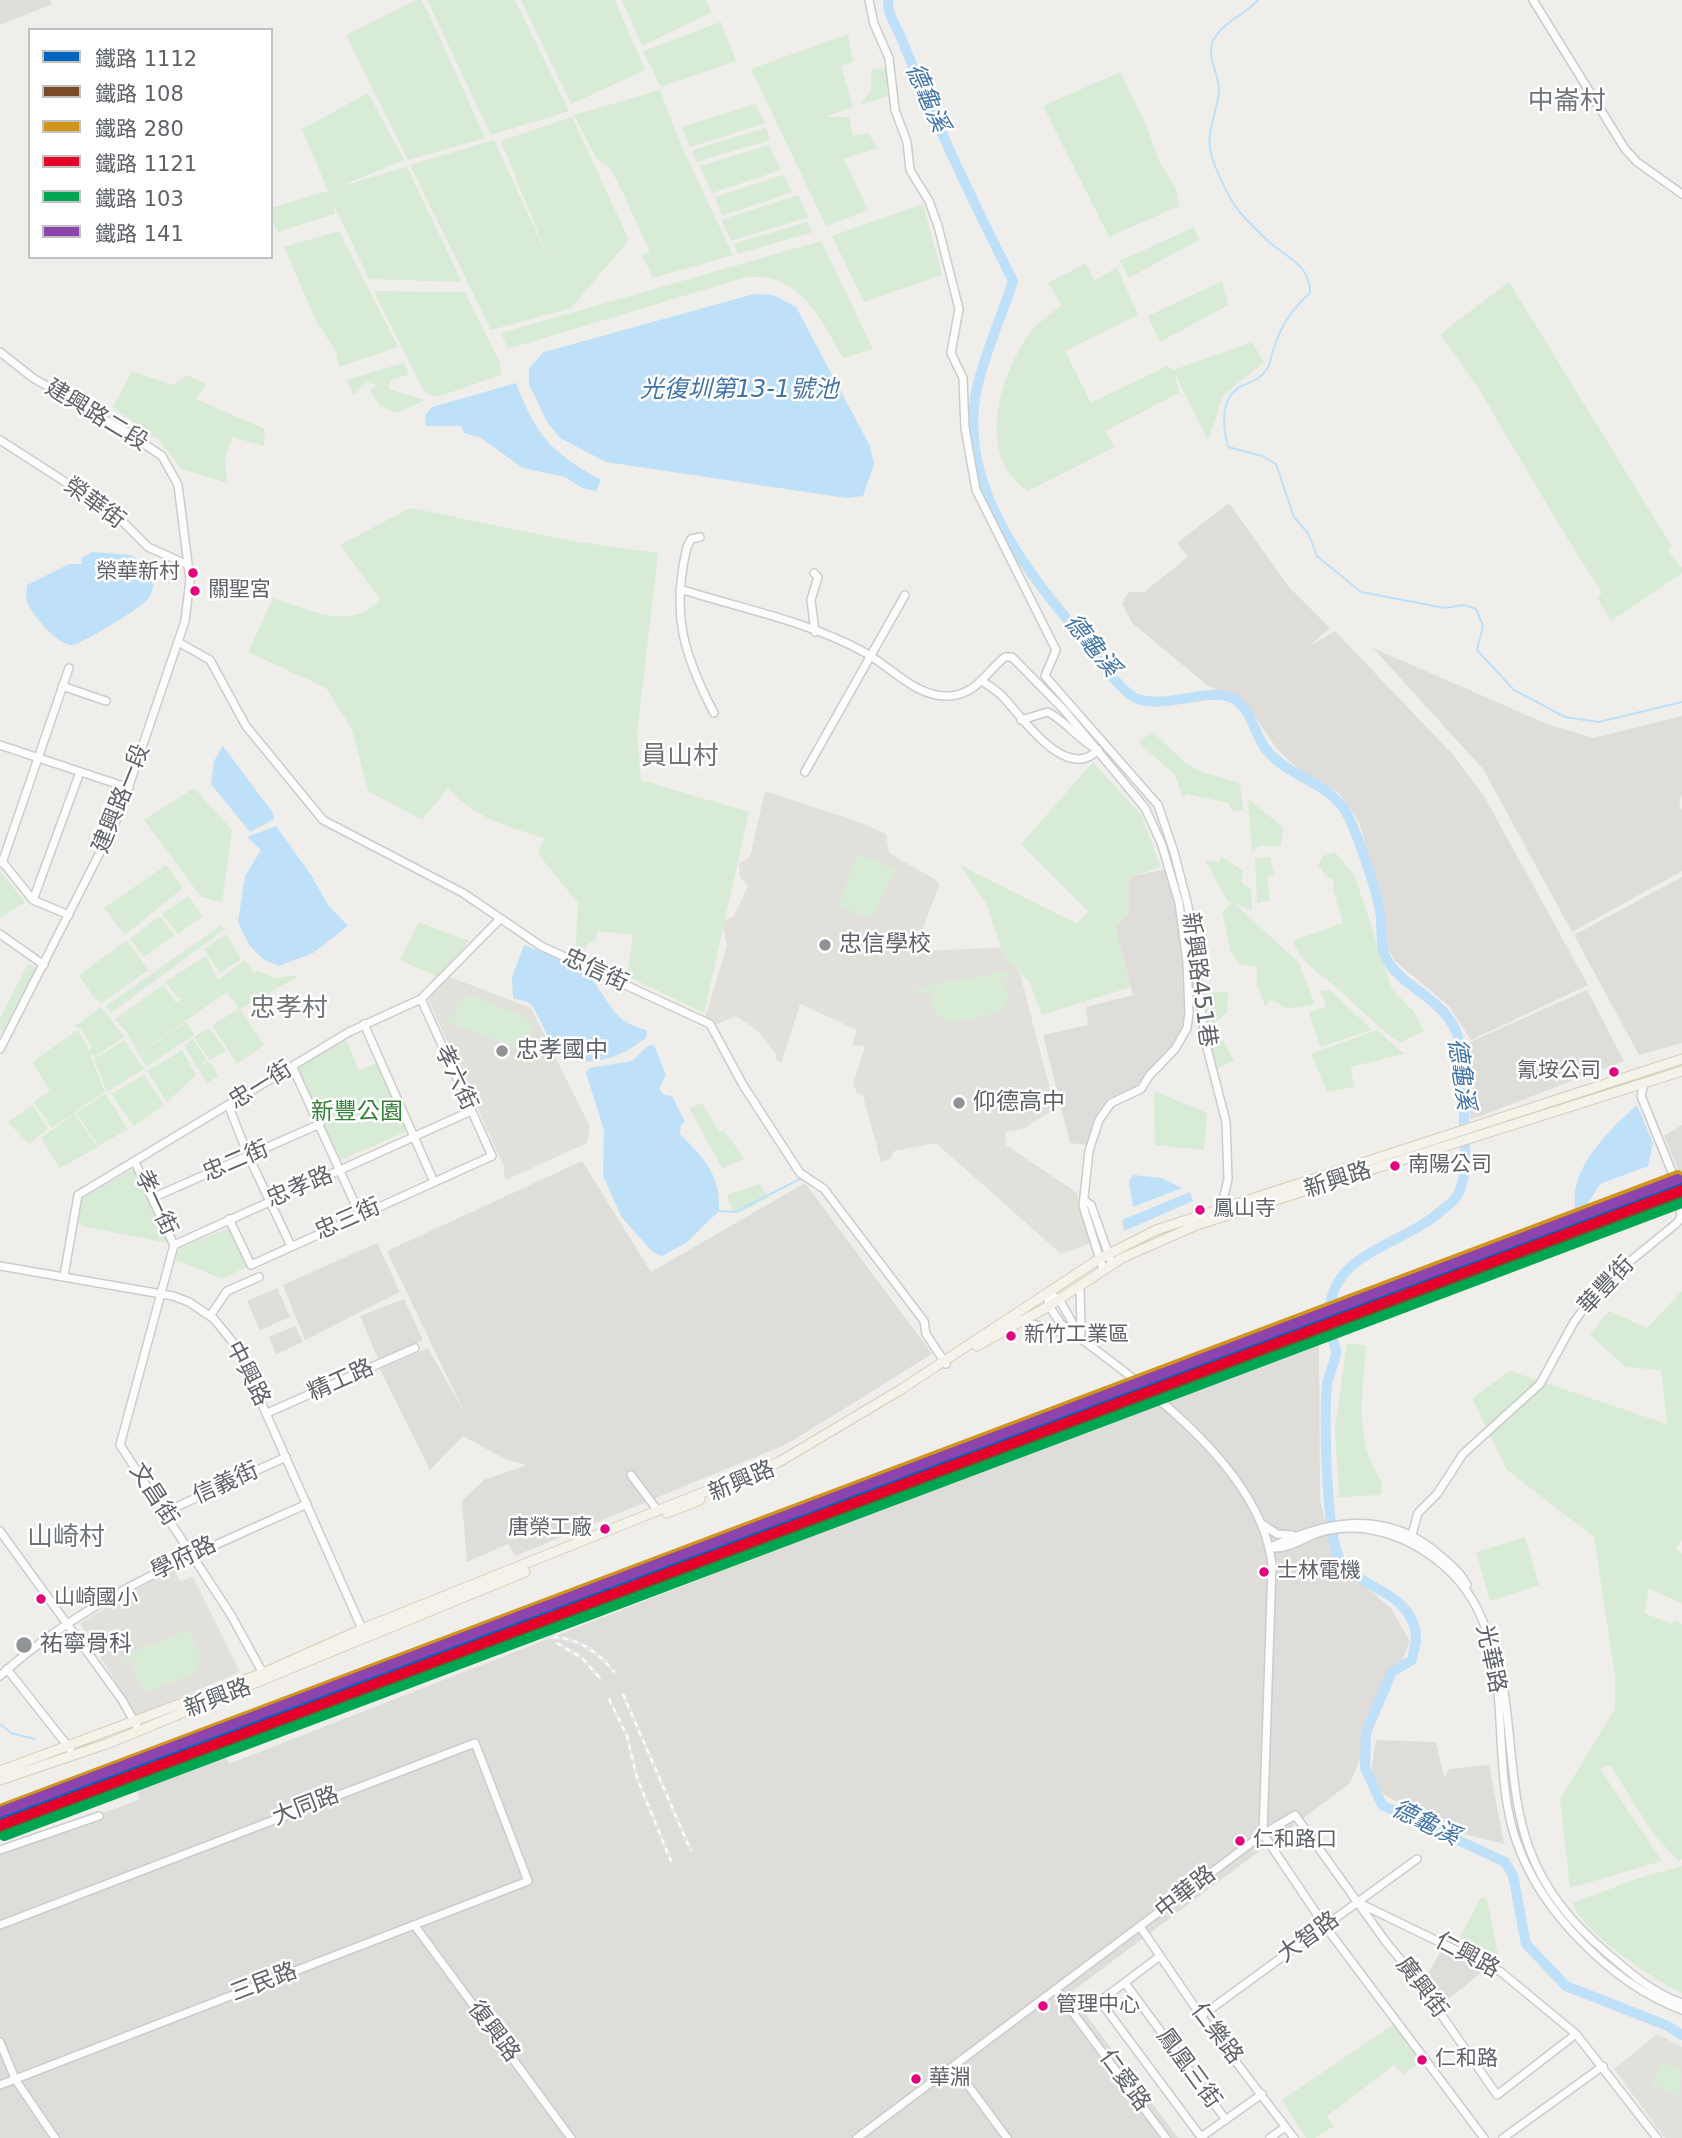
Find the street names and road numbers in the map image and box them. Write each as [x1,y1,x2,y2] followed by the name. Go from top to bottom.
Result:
[40,375,152,457] street label: 建興路二段
[58,473,130,535] street label: 榮華街
[88,741,156,857] street label: 建興路一段
[1175,911,1221,1049] street label: 新興路451巷
[558,944,632,998] street label: 忠信街
[428,1041,482,1115] street label: 孝六街
[224,1056,298,1116] street label: 忠一街
[199,1136,273,1188] street label: 忠二街
[1301,1157,1375,1205] street label: 新興路
[263,1162,337,1214] street label: 忠孝路
[128,1166,182,1240] street label: 孝一街
[311,1193,385,1247] street label: 忠三街
[1573,1251,1641,1321] street label: 華豐街
[219,1337,275,1411] street label: 中興路
[304,1354,378,1408] street label: 精工路
[705,1456,779,1508] street label: 新興路
[189,1457,263,1511] street label: 信義街
[123,1459,183,1531] street label: 文昌街
[147,1531,221,1587] street label: 學府路
[1469,1622,1511,1696] street label: 光華路
[181,1674,255,1724] street label: 新興路
[269,1782,343,1832] street label: 大同路
[1150,1861,1222,1925] street label: 中華路
[1273,1907,1345,1969] street label: 大智路
[1430,1928,1504,1984] street label: 仁興路
[1389,1952,1453,2024] street label: 廣興街
[227,1958,301,2008] street label: 三民路
[461,1996,525,2068] street label: 復興路
[1184,1998,1248,2070] street label: 仁樂路
[1150,2024,1226,2114] street label: 鳳凰三街
[1093,2045,1155,2117] street label: 仁愛路

